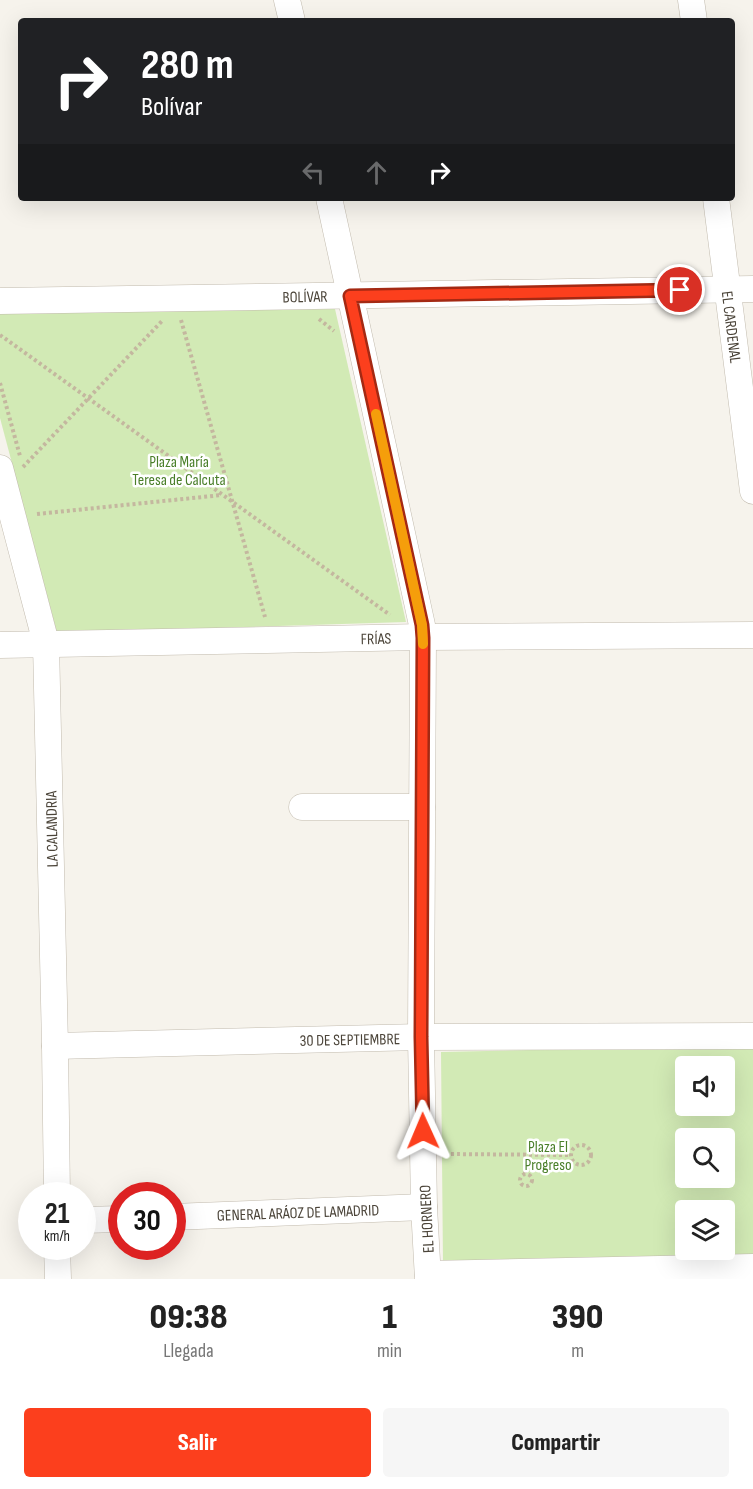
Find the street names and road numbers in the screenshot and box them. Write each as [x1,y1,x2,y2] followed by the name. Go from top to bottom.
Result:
[282,288,328,307] street label: BOLÍVAR
[717,290,744,364] street label: EL CARDENAL
[361,630,392,649] street label: FRÍAS
[42,790,63,867] street label: LA CALANDRIA
[300,1030,400,1051] street label: 30 DE SEPTIEMBRE
[416,1184,439,1254] street label: EL HORNERO
[217,1201,380,1226] street label: GENERAL ARÁOZ DE LAMADRID

